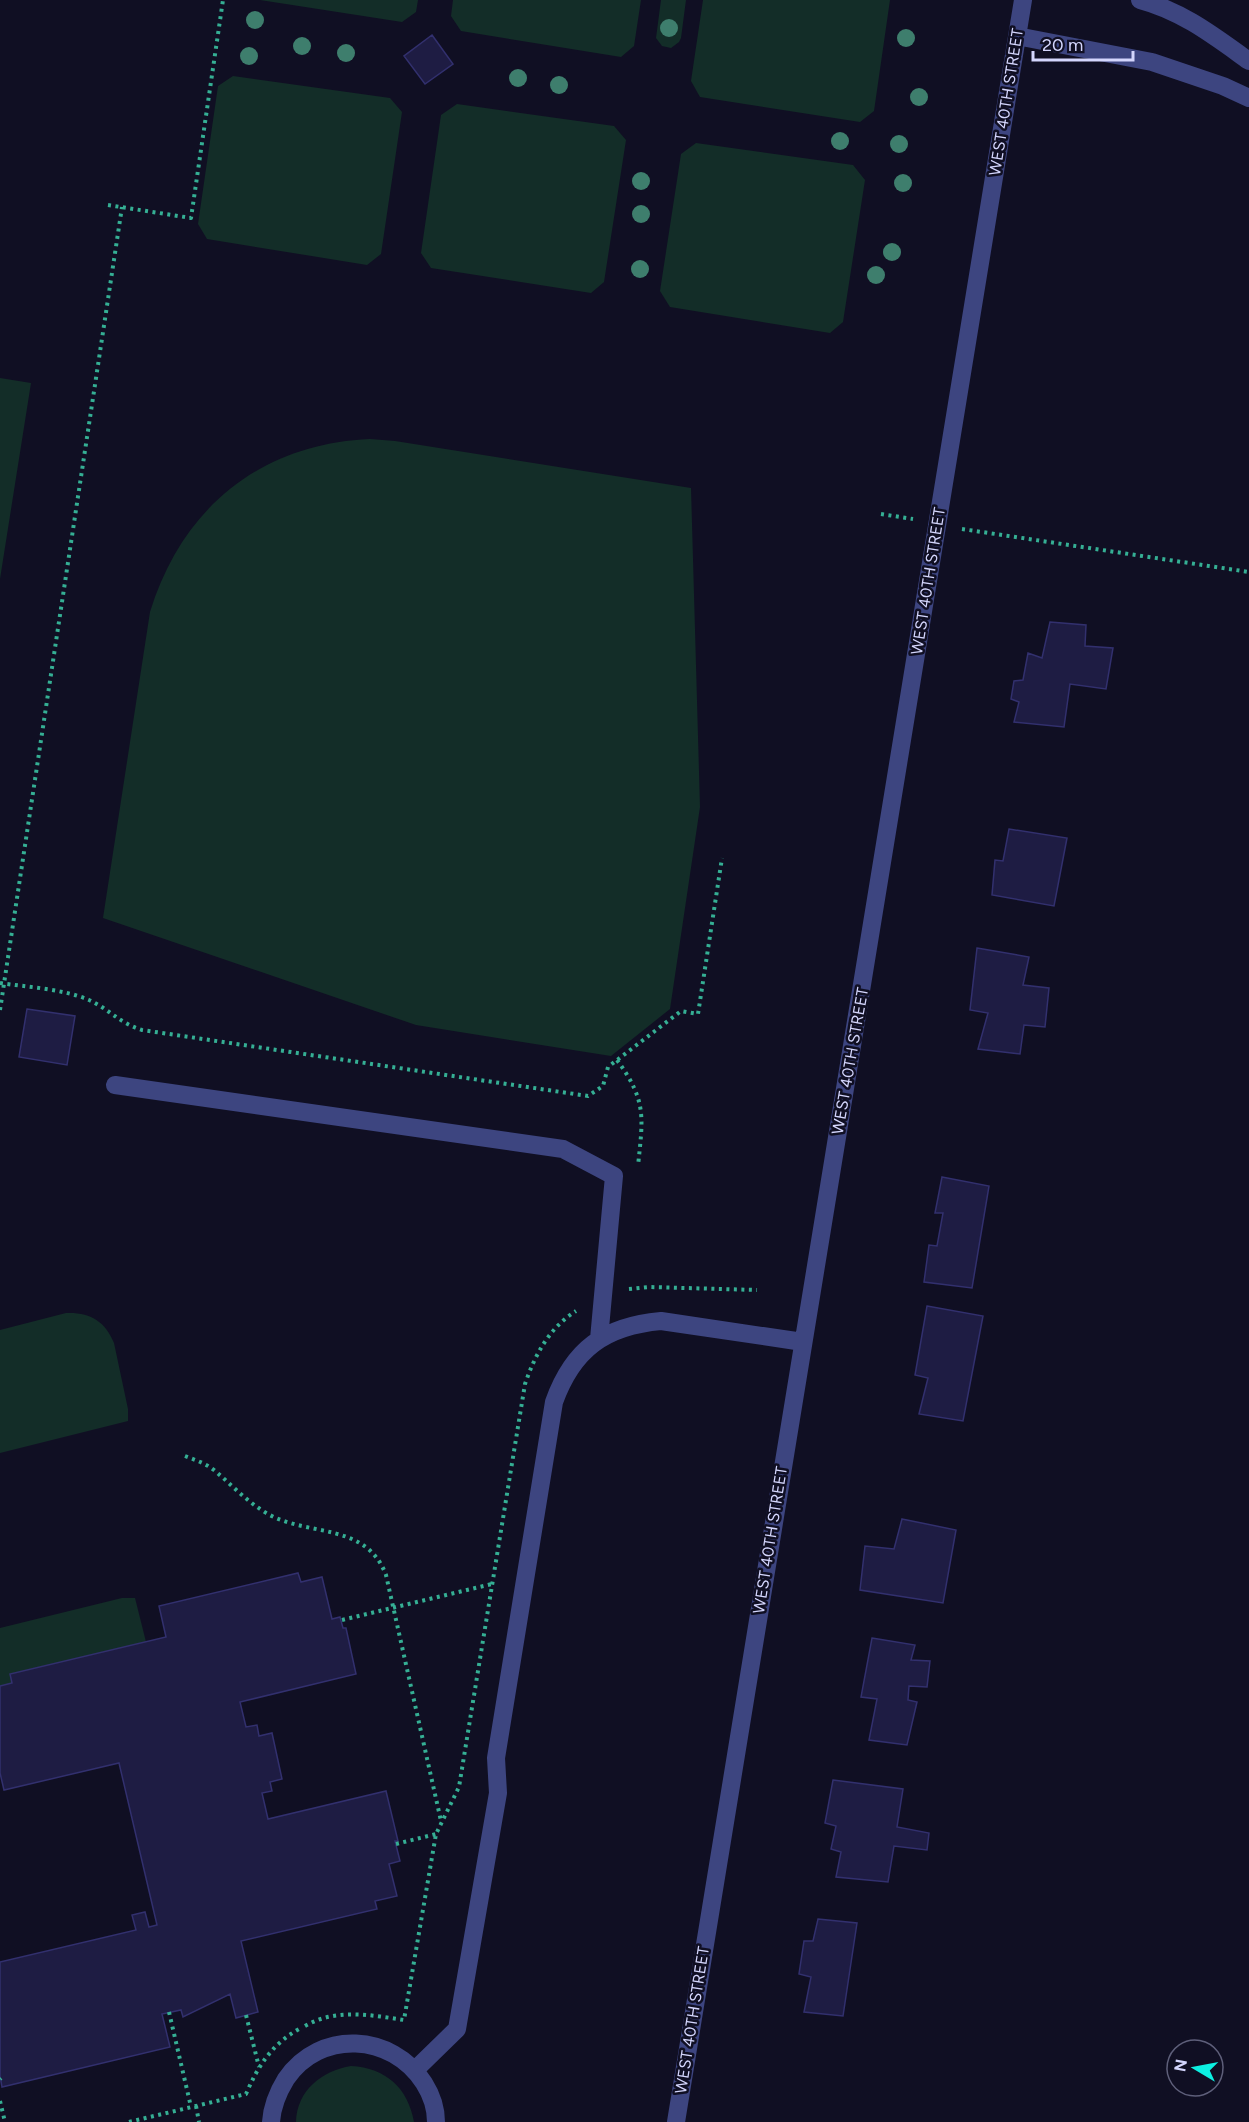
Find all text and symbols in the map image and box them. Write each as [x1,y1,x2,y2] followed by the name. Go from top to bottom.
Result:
[1033,24,1134,62] scale bar
[985,27,1027,177] street label: WEST 40TH STREET
[1042,34,1083,56] text: 20 m
[907,506,949,656] street label: WEST 40TH STREET
[828,986,872,1136] street label: WEST 40TH STREET
[749,1465,791,1615] street label: WEST 40TH STREET
[671,1945,713,2095] street label: WEST 40TH STREET
[1165,2038,1225,2098] north arrow
[1170,2058,1191,2073] text: N

